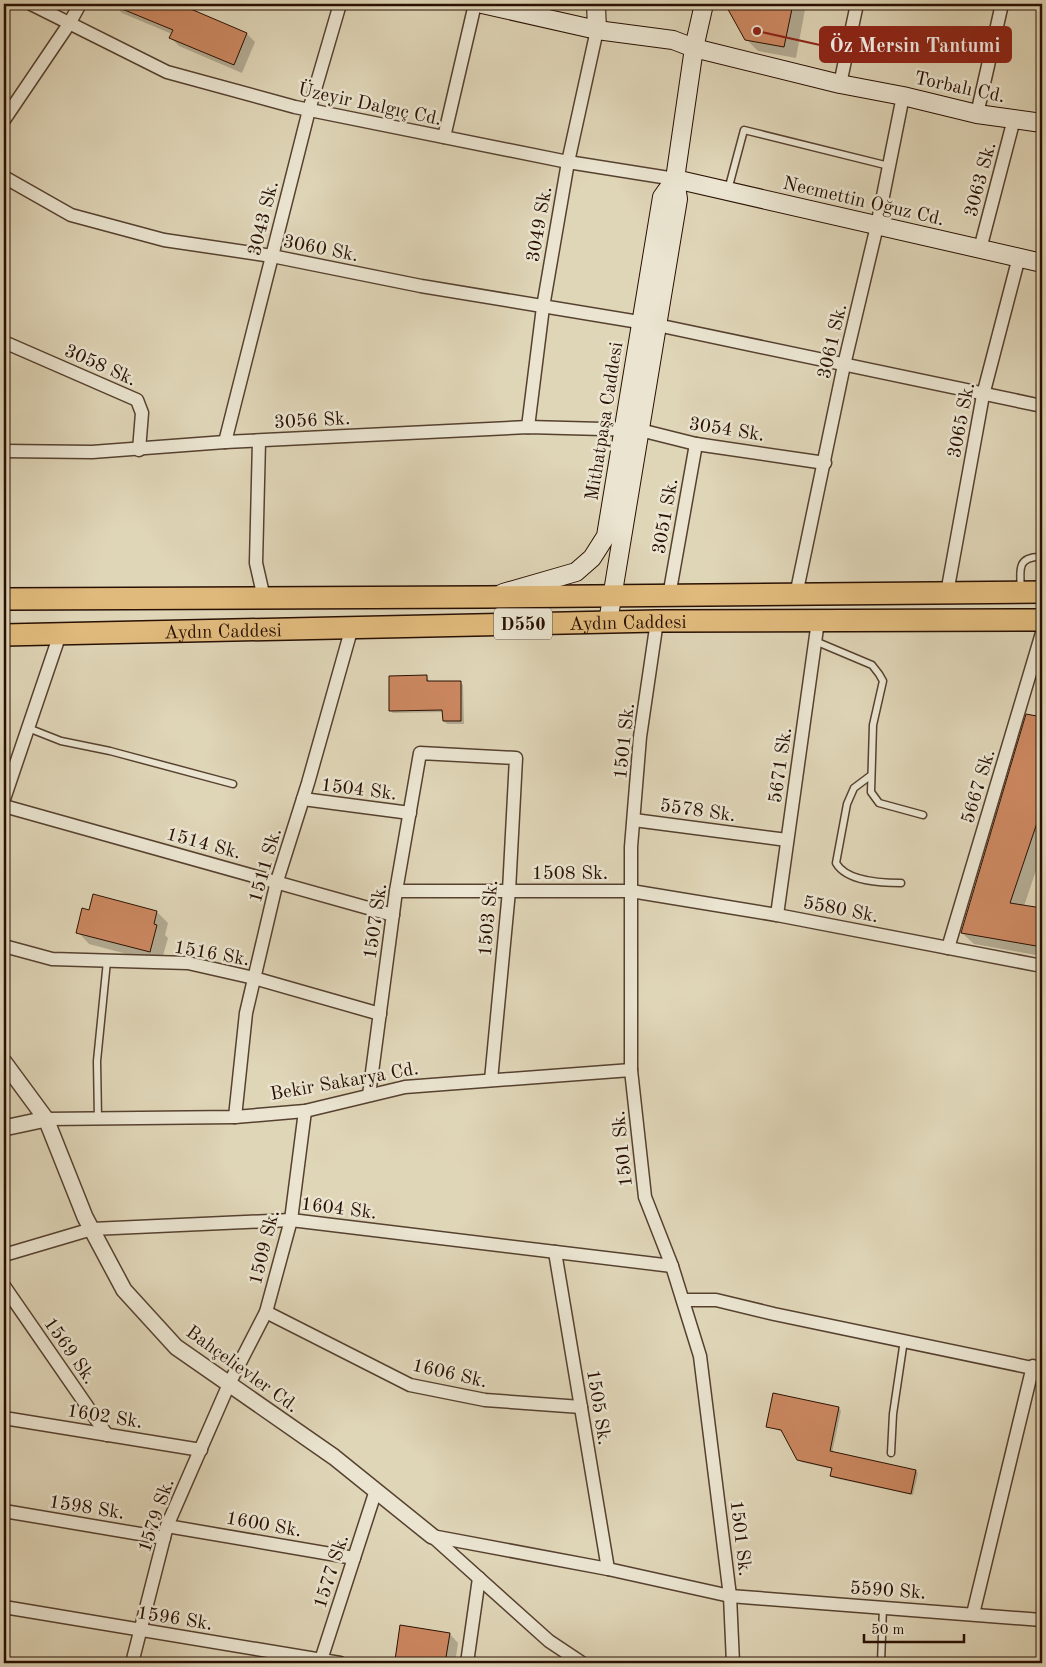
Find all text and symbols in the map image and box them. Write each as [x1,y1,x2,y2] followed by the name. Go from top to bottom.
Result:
[820,27,1011,62] callout: Öz Mersin Tantumi
[830,33,1001,57] text: Öz Mersin Tantumi
[912,70,1007,107] street label: Torbalı Cd.
[296,77,444,130] street label: Üzeyir Dalgıç Cd.
[962,140,1000,219] street label: 3063 Sk.
[781,175,946,230] street label: Necmettin Oğuz Cd.
[246,179,283,258] street label: 3043 Sk.
[524,185,556,264] street label: 3049 Sk.
[281,233,360,266] street label: 3060 Sk.
[816,302,851,381] street label: 3061 Sk.
[584,341,627,502] street label: Mithatpaşa Caddesi
[61,342,139,390] street label: 3058 Sk.
[946,381,979,460] street label: 3065 Sk.
[273,410,351,433] street label: 3056 Sk.
[687,415,766,446] street label: 3054 Sk.
[650,477,682,556] street label: 3051 Sk.
[494,608,552,640] road number: D550
[569,614,687,635] street label: Aydın Caddesi
[164,622,282,644] street label: Aydın Caddesi
[612,702,639,780] street label: 1501 Sk.
[767,726,796,804] street label: 5671 Sk.
[959,747,1000,826] street label: 5667 Sk.
[320,776,398,805] street label: 1504 Sk.
[659,797,737,826] street label: 5578 Sk.
[164,825,243,863] street label: 1514 Sk.
[247,826,286,905] street label: 1511 Sk.
[532,865,608,884] street label: 1508 Sk.
[477,879,502,957] street label: 1503 Sk.
[362,882,391,960] street label: 1507 Sk.
[801,894,880,927] street label: 5580 Sk.
[172,938,251,970] street label: 1516 Sk.
[269,1060,420,1105] street label: Bekir Sakarya Cd.
[610,1110,637,1188] street label: 1501 Sk.
[300,1195,378,1224] street label: 1604 Sk.
[247,1208,284,1287] street label: 1509 Sk.
[39,1315,99,1388] street label: 1569 Sk.
[182,1323,301,1417] street label: Bahçelievler Cd.
[410,1357,489,1392] street label: 1606 Sk.
[582,1368,613,1447] street label: 1505 Sk.
[65,1402,144,1433] street label: 1602 Sk.
[136,1477,179,1555] street label: 1579 Sk.
[47,1493,126,1524] street label: 1598 Sk.
[725,1499,754,1577] street label: 1501 Sk.
[224,1509,303,1541] street label: 1600 Sk.
[312,1533,353,1611] street label: 1577 Sk.
[849,1579,927,1604] street label: 5590 Sk.
[135,1604,214,1635] street label: 1596 Sk.
[864,1612,964,1644] scale bar
[871,1623,905,1638] text: 50 m

